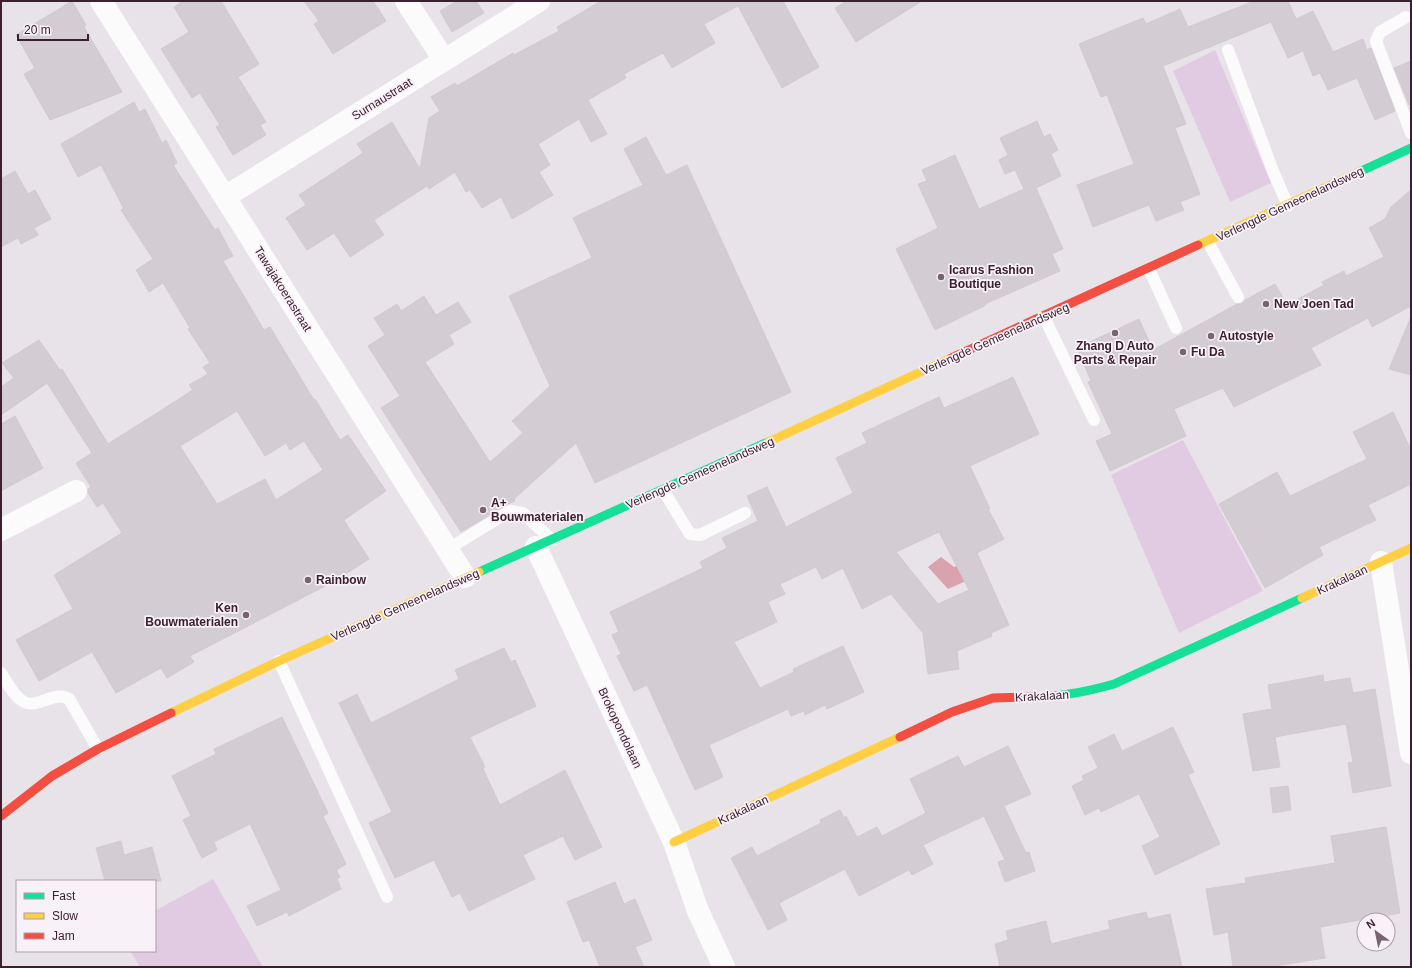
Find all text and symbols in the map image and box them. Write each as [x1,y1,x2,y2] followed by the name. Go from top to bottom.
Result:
[18,16,88,42] scale bar
[24,23,51,37] text: 20 m
[349,75,415,123] street label: Surnaustraat
[1214,164,1366,244] street label: Verlengde Gemeenelandsweg
[251,244,315,335] street label: Tawajakoerastraat
[949,263,1034,291] place label: Icarus Fashion Boutique
[936,272,946,282] marker: Icarus Fashion Boutique
[1274,297,1354,311] place label: New Joen Tad
[1261,299,1271,309] marker: New Joen Tad
[919,300,1071,378] street label: Verlengde Gemeenelandsweg
[1110,328,1120,338] marker: Zhang D Auto Parts & Repair
[1219,329,1274,343] place label: Autostyle
[1206,331,1216,341] marker: Autostyle
[1074,339,1157,367] place label: Zhang D Auto Parts & Repair
[1191,345,1225,359] place label: Fu Da
[1178,347,1188,357] marker: Fu Da
[624,434,776,512] street label: Verlengde Gemeenelandsweg
[491,496,584,524] place label: A+ Bouwmaterialen
[478,505,488,515] marker: A+ Bouwmaterialen
[1315,562,1369,598] street label: Krakalaan
[329,566,481,644] street label: Verlengde Gemeenelandsweg
[316,573,367,587] place label: Rainbow
[303,575,313,585] marker: Rainbow
[145,601,238,629] place label: Ken Bouwmaterialen
[241,610,251,620] marker: Ken Bouwmaterialen
[595,685,645,771] street label: Brokopondolaan
[1015,688,1069,704] street label: Krakalaan
[716,792,770,828] street label: Krakalaan
[16,880,156,952] legend
[52,889,76,903] text: Fast
[52,909,78,923] text: Slow
[1356,912,1396,952] north arrow
[1364,916,1377,931] text: N
[52,929,75,943] text: Jam

